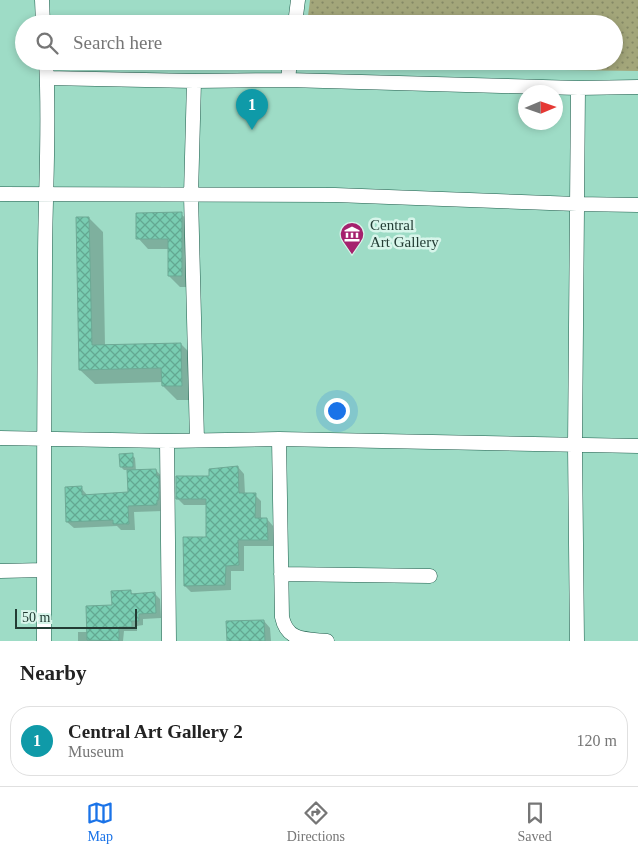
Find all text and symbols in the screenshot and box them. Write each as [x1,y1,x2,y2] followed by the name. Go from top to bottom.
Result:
[15,15,623,70] search box
[33,29,61,57] icon: search
[73,32,162,53] text: Search here
[518,85,563,130] north arrow
[236,89,268,130] pin: 1
[370,217,439,250] place label: Central Art Gallery
[339,221,365,255] museum icon: Central Art Gallery
[324,398,350,424] your location
[15,606,138,629] scale bar
[22,610,50,625] text: 50 m
[20,661,87,685] text: Nearby
[68,721,243,742] text: Central Art Gallery 2
[33,732,41,749] text: 1
[577,732,617,749] text: 120 m
[68,743,124,760] text: Museum
[86,799,114,845] tab: Map
[287,799,345,845] tab: Directions
[518,799,552,845] tab: Saved

